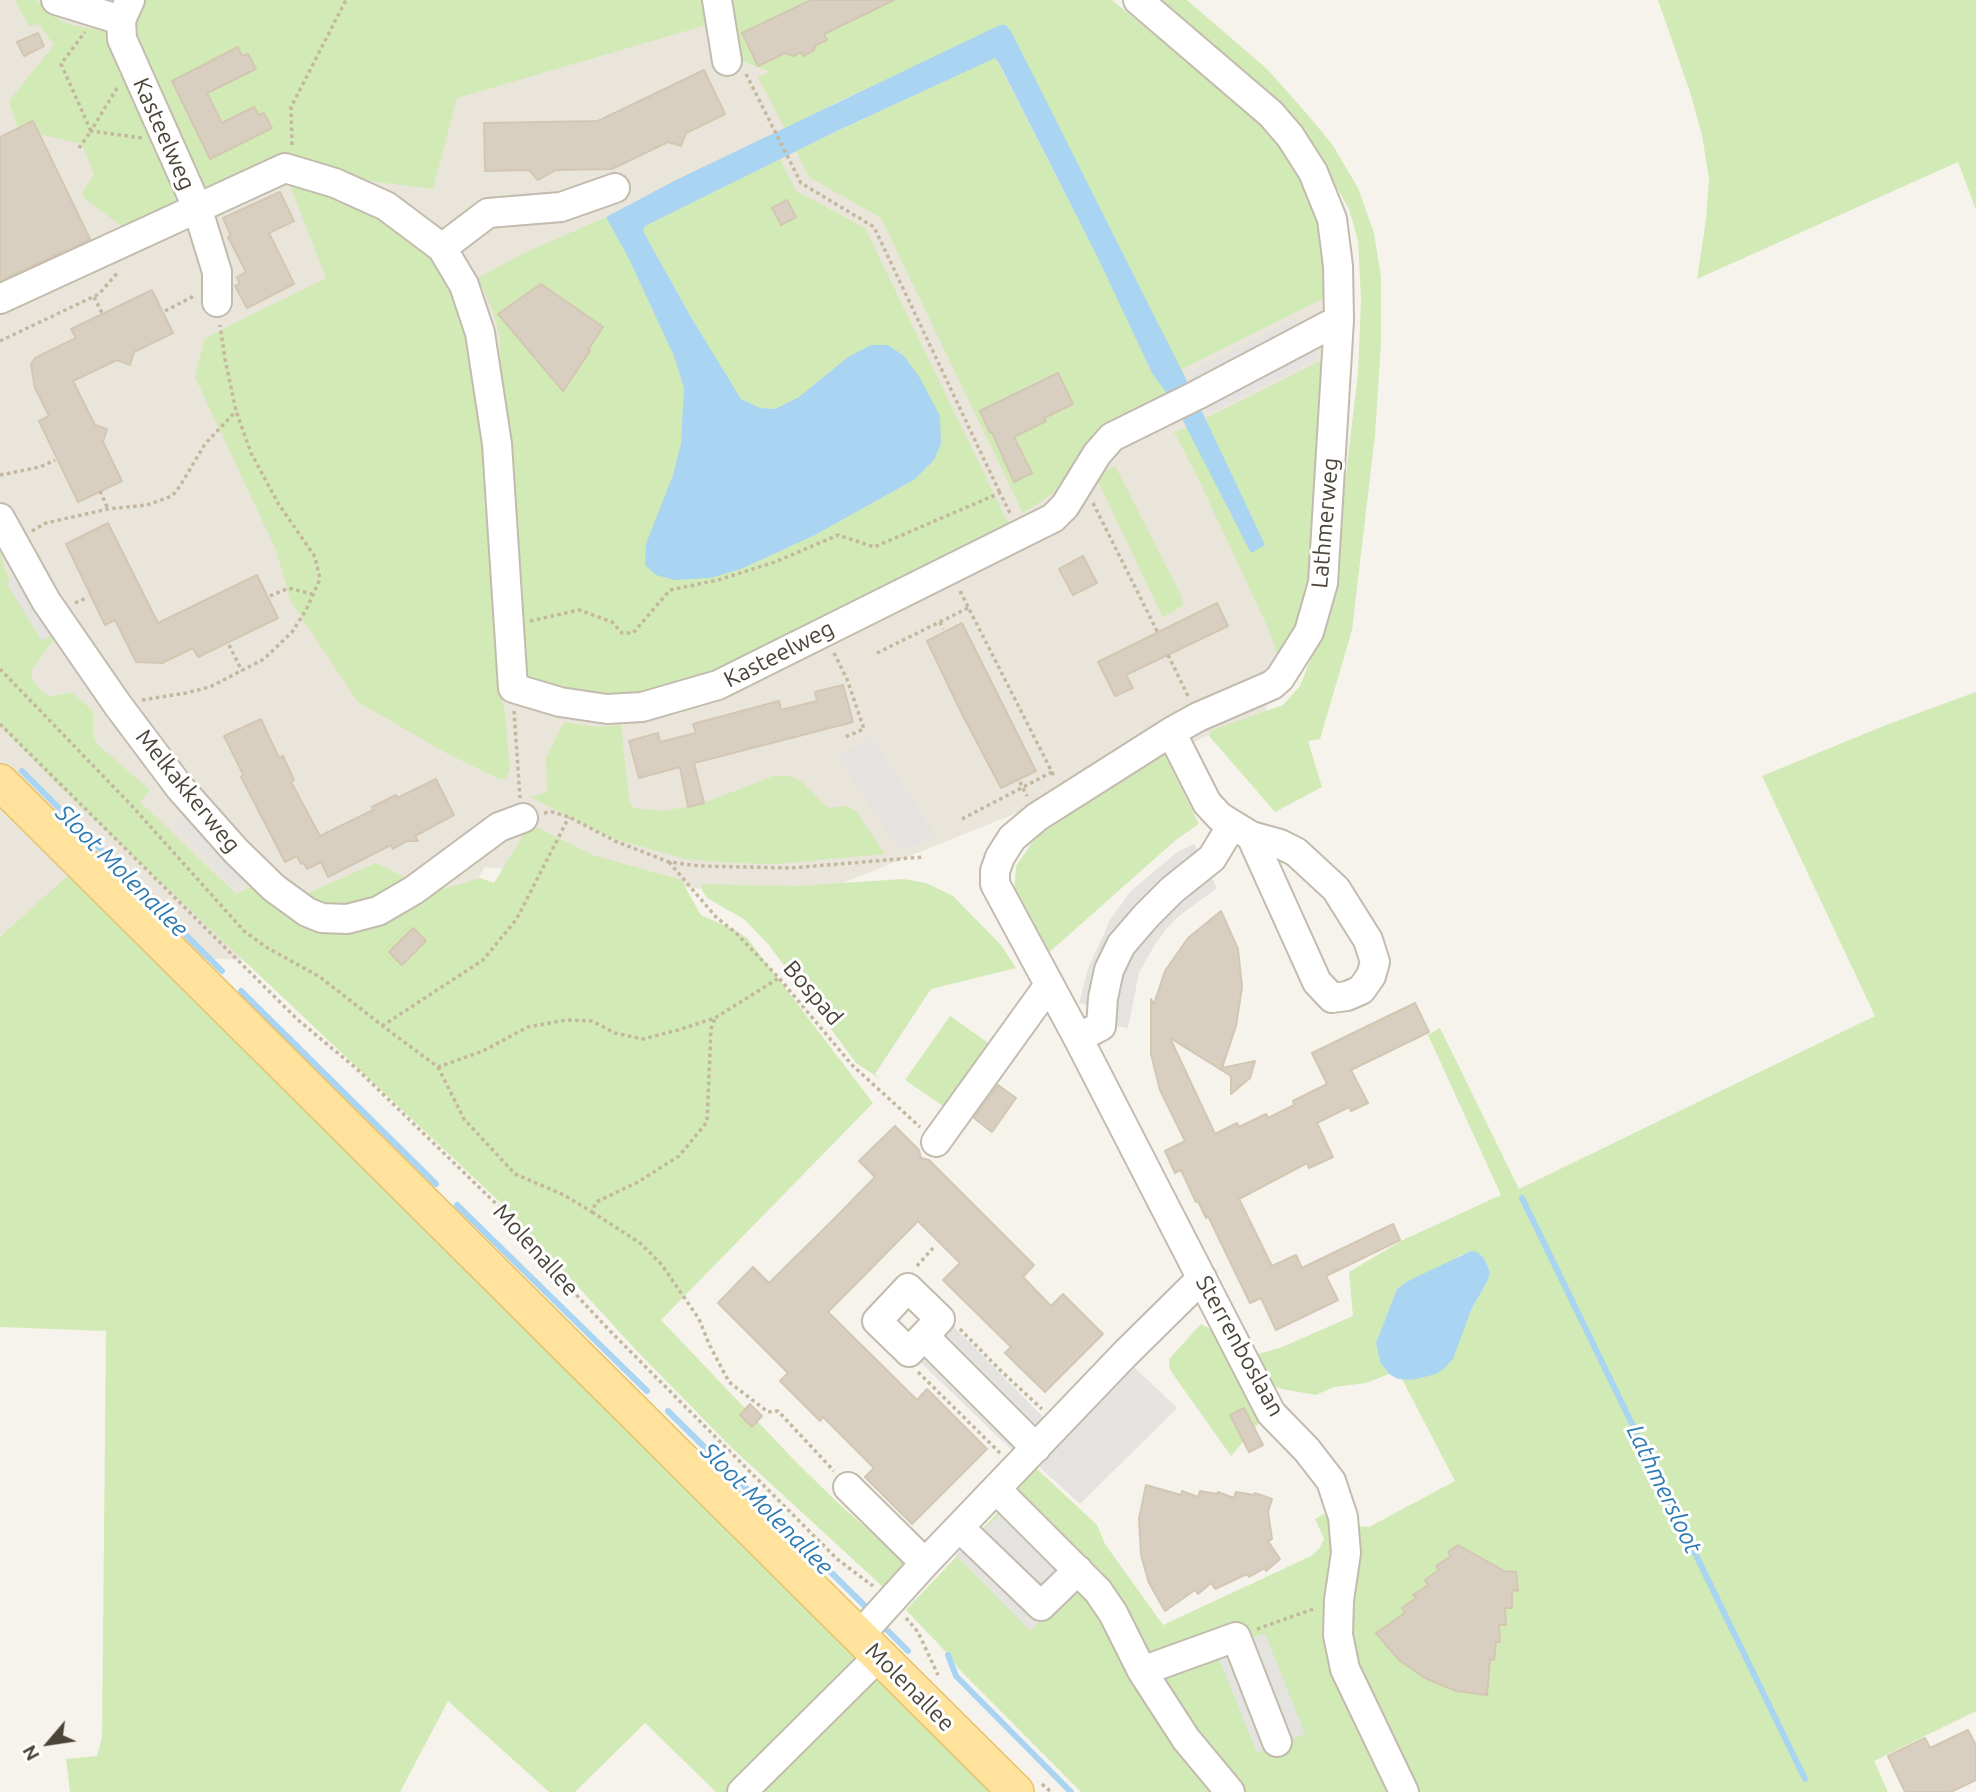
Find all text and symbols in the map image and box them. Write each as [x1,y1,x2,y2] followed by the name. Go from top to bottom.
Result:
[127,74,201,194] street label: Kasteelweg
[1306,456,1344,590] street label: Lathmerweg
[719,614,839,694] street label: Kasteelweg
[130,724,246,858] street label: Melkakkerweg
[50,799,194,943] water label: Sloot Molenallee
[777,955,849,1031] street label: Bospad
[487,1198,585,1302] street label: Molenallee
[1190,1271,1290,1421] street label: Sterrenboslaan
[1620,1420,1708,1558] water label: Lathmersloot
[695,1437,839,1581] water label: Sloot Molenallee
[860,1637,960,1737] street label: Molenallee
[14,1708,84,1778] north arrow
[18,1742,44,1765] text: N

